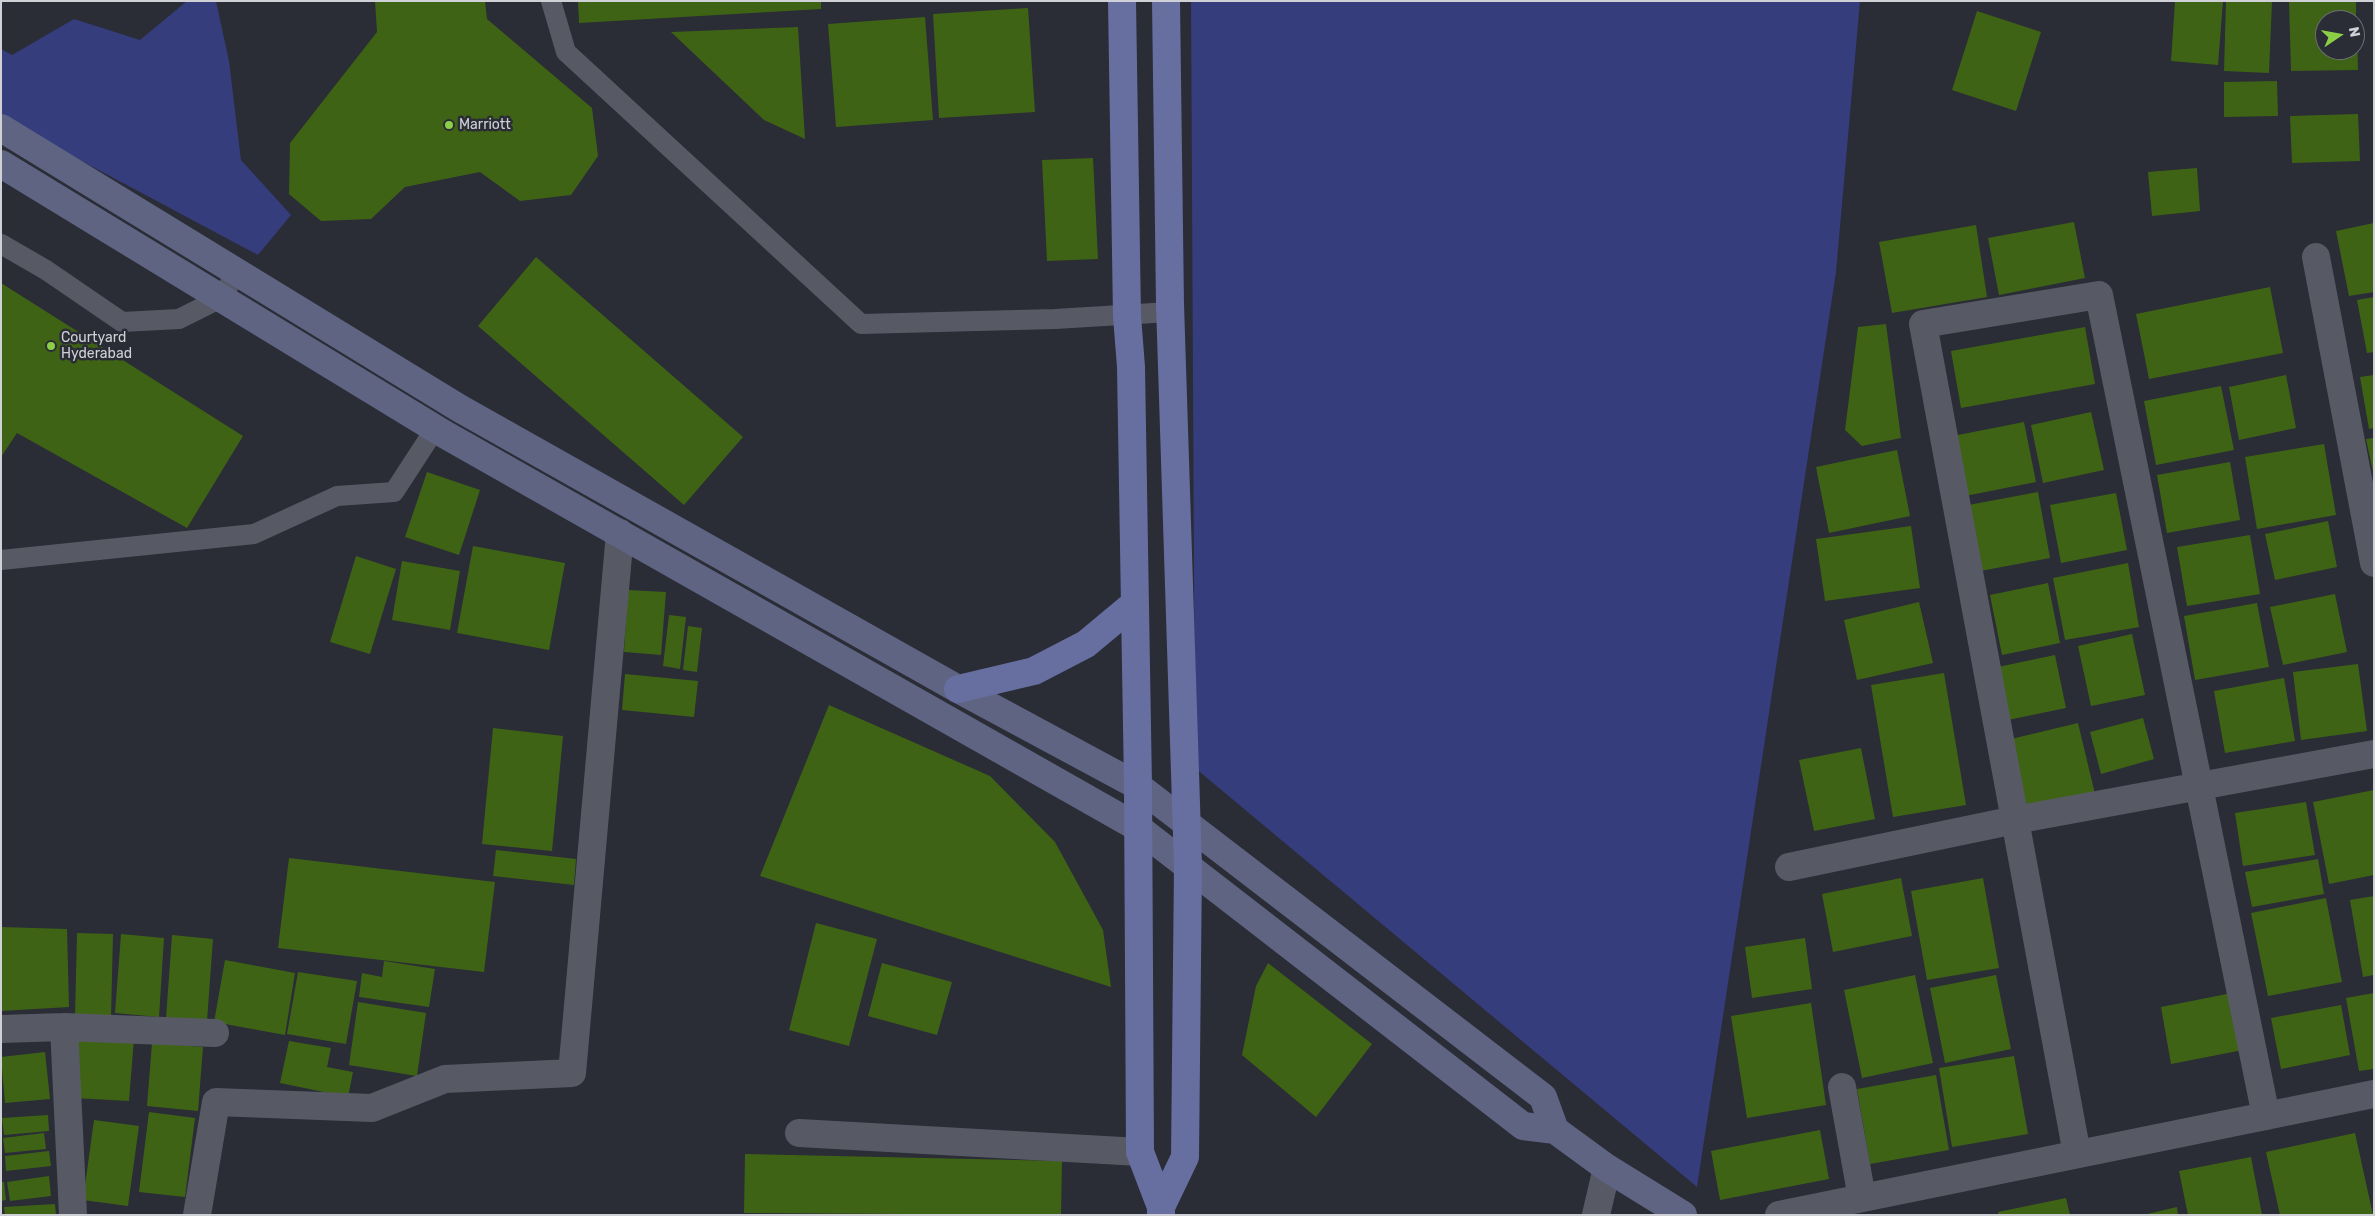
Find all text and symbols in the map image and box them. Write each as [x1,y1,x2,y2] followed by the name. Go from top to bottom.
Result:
[2315,10,2365,60] north arrow
[2345,25,2364,39] text: N
[459,117,511,133] place label: Marriott
[443,119,455,131] marker: Marriott
[61,330,132,362] place label: Courtyard Hyderabad
[45,340,57,352] marker: Courtyard Hyderabad

